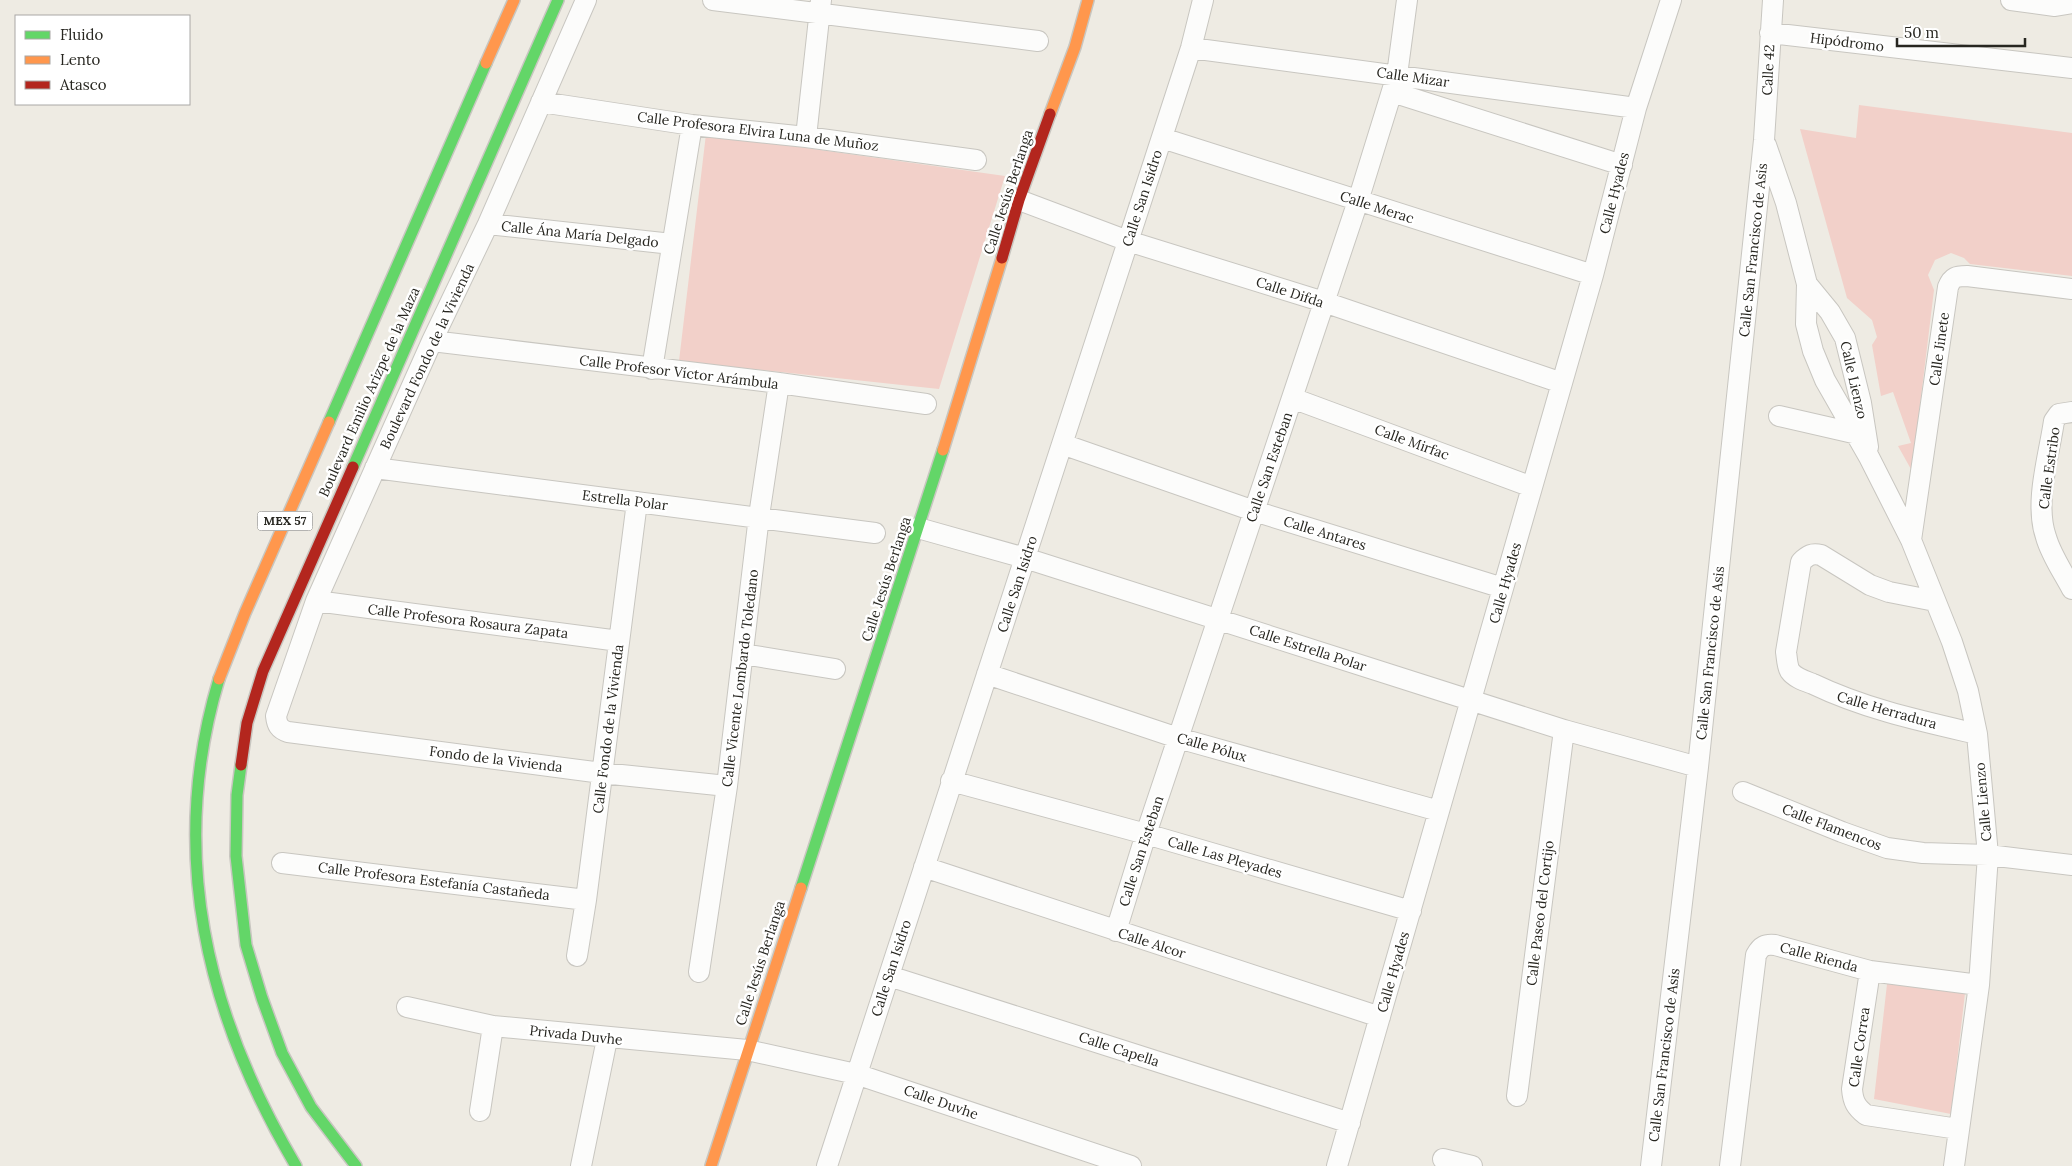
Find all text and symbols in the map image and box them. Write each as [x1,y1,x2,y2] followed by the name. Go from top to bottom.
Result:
[15,15,190,105] legend
[1897,15,2024,47] scale bar
[1904,23,1939,42] text: 50 m
[60,25,103,44] text: Fluido
[1809,29,1885,55] street label: Hipódromo
[1758,44,1778,96] street label: Calle 42
[60,50,101,69] text: Lento
[1376,63,1450,91] street label: Calle Mizar
[59,75,107,94] text: Atasco
[636,107,880,155] street label: Calle Profesora Elvira Luna de Muñoz
[979,127,1037,257] street label: Calle Jesús Berlanga
[1118,147,1166,249] street label: Calle San Isidro
[1595,150,1633,236] street label: Calle Hyades
[1735,162,1771,338] street label: Calle San Francisco de Asis
[1338,187,1416,227] street label: Calle Merac
[500,217,660,251] street label: Calle Ána María Delgado
[376,260,478,452] street label: Boulevard Fondo de la Vivienda
[1254,273,1326,311] street label: Calle Difda
[314,284,424,500] street label: Boulevard Emilio Arizpe de la Maza
[1925,311,1953,387] street label: Calle Jinete
[1836,339,1872,421] street label: Calle Lienzo
[578,351,780,393] street label: Calle Profesor Víctor Arámbula
[1242,409,1296,524] street label: Calle San Esteban
[1372,420,1452,464] street label: Calle Mirfac
[2034,426,2064,510] street label: Calle Estribo
[581,486,669,514] street label: Estrella Polar
[258,512,312,530] road number: MEX 57
[1281,512,1369,554] street label: Calle Antares
[857,514,915,644] street label: Calle Jesús Berlanga
[993,533,1041,635] street label: Calle San Isidro
[1485,540,1525,626] street label: Calle Hyades
[1692,565,1728,741] street label: Calle San Francisco de Asis
[718,568,762,788] street label: Calle Vicente Lombardo Toledano
[367,600,569,642] street label: Calle Profesora Rosaura Zapata
[1247,621,1369,675] street label: Calle Estrella Polar
[589,643,627,815] street label: Calle Fondo de la Vivienda
[1835,687,1939,733] street label: Calle Herradura
[1175,728,1250,766] street label: Calle Pólux
[428,742,564,776] street label: Fondo de la Vivienda
[1971,762,1995,842] street label: Calle Lienzo
[1115,793,1168,909] street label: Calle San Esteban
[1780,800,1884,854] street label: Calle Flamencos
[1166,832,1284,882] street label: Calle Las Pleyades
[1522,839,1558,987] street label: Calle Paseo del Cortijo
[317,858,551,904] street label: Calle Profesora Estefanía Castañeda
[731,898,789,1028] street label: Calle Jesús Berlanga
[867,917,915,1019] street label: Calle San Isidro
[1116,924,1188,962] street label: Calle Alcor
[1373,929,1413,1015] street label: Calle Hyades
[1778,938,1860,976] street label: Calle Rienda
[1644,967,1684,1143] street label: Calle San Francisco de Asis
[1844,1006,1874,1088] street label: Calle Correa
[528,1021,624,1049] street label: Privada Duvhe
[1076,1028,1162,1070] street label: Calle Capella
[901,1081,981,1123] street label: Calle Duvhe

